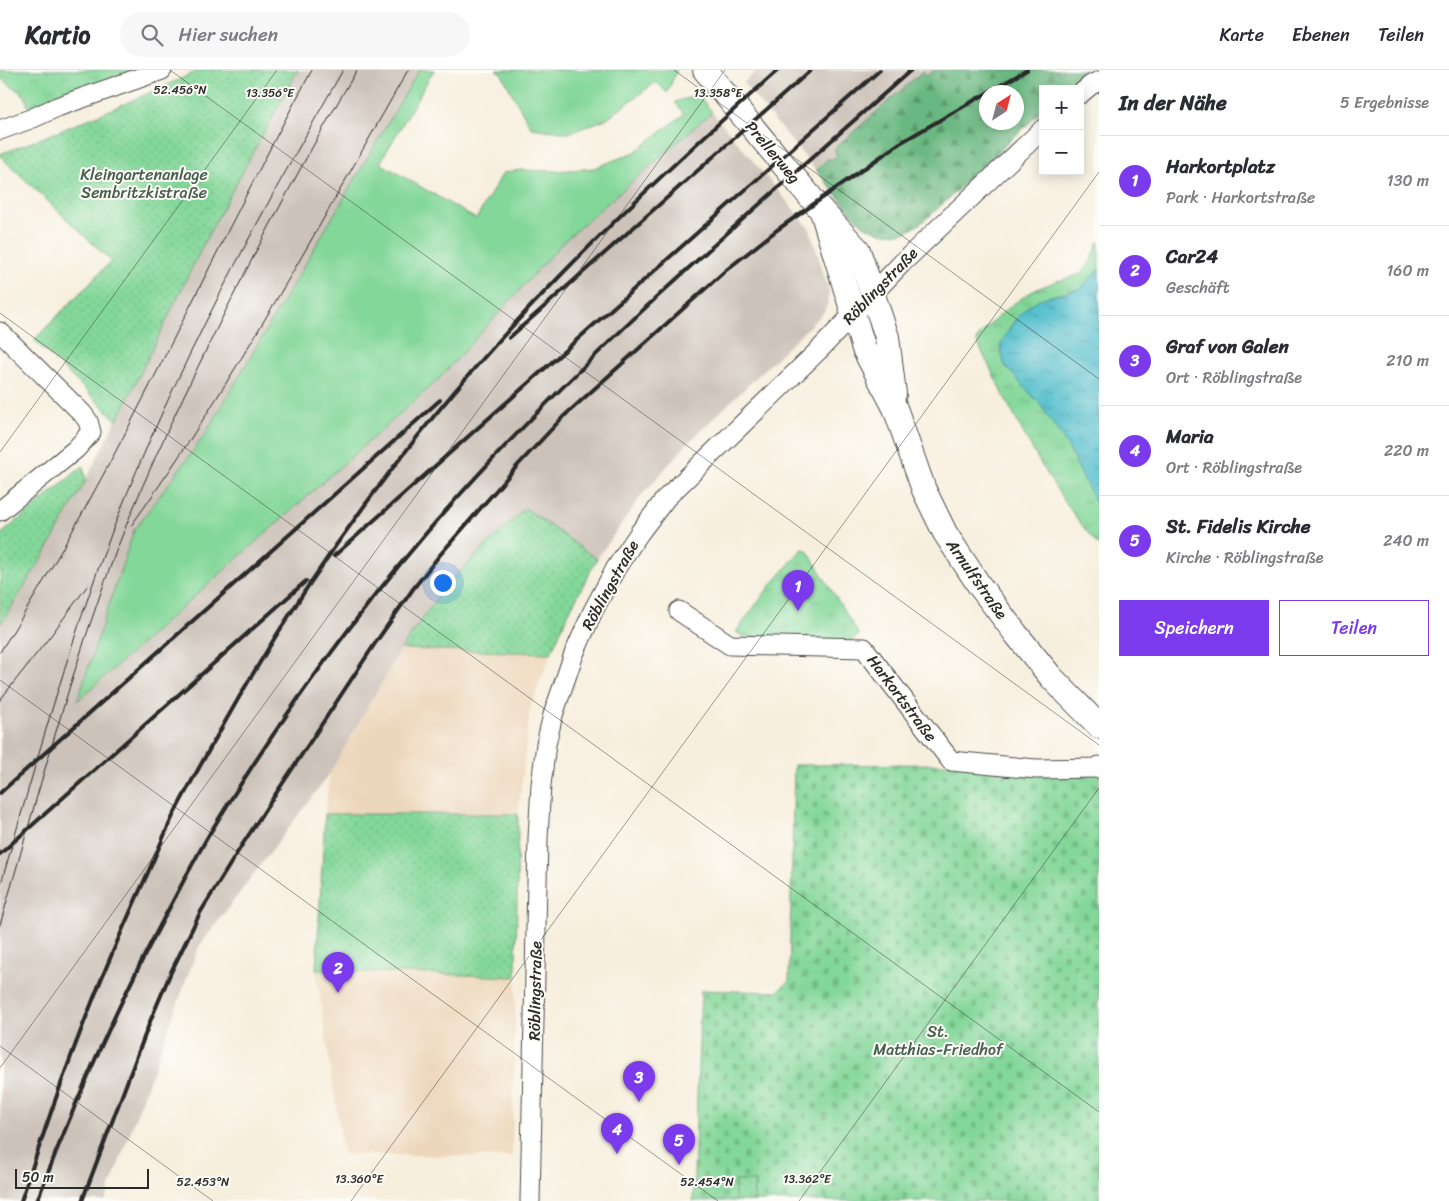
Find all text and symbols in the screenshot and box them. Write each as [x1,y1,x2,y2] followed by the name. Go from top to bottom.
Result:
[120,12,470,57] search box
[25,14,90,56] text: Kartio
[178,18,278,51] text: Hier suchen
[1220,19,1264,51] text: Karte
[1292,19,1350,51] text: Ebenen
[1378,19,1424,51] text: Teilen
[138,21,166,49] icon: search
[154,79,207,101] text: 52.456°N
[246,82,295,104] text: 13.356°E
[694,82,743,104] text: 13.358°E
[1119,84,1227,122] text: In der Nähe
[979,85,1024,130] north arrow
[1039,85,1084,175] map controls
[1039,85,1084,130] button: +
[1340,88,1429,117] text: 5 Ergebnisse
[738,114,808,190] street label: Prellerweg
[1039,130,1084,175] button: −
[1166,150,1275,183] text: Harkortplatz
[80,160,208,207] park label: Kleingartenanlage Sembritzkistraße
[1132,166,1138,195] text: 1
[1387,166,1429,195] text: 130 m
[1166,183,1315,212] text: Park · Harkortstraße
[835,240,925,332] street label: Röblingstraße
[1166,240,1218,273] text: Car24
[1130,256,1140,285] text: 2
[1386,256,1429,285] text: 160 m
[1166,273,1229,302] text: Geschäft
[1166,330,1289,363] text: Graf von Galen
[1131,346,1139,375] text: 3
[1386,346,1429,375] text: 210 m
[1166,363,1302,392] text: Ort · Röblingstraße
[1166,420,1214,453] text: Maria
[1130,436,1140,465] text: 4
[1384,436,1429,465] text: 220 m
[1166,453,1302,482] text: Ort · Röblingstraße
[1166,510,1310,543] text: St. Fidelis Kirche
[1130,526,1140,555] text: 5
[1383,526,1429,555] text: 240 m
[938,532,1016,626] street label: Arnulfstraße
[573,534,647,636] street label: Röblingstraße
[1166,543,1323,572] text: Kirche · Röblingstraße
[430,570,456,596] your location
[782,570,814,611] pin: 1
[1119,600,1269,656] button: Speichern
[1279,600,1429,656] button: Teilen
[859,648,945,748] street label: Harkortstraße
[520,941,550,1041] street label: Röblingstraße
[322,952,354,993] pin: 2
[873,1017,1005,1064] park label: St. Matthias-Friedhof
[623,1061,655,1102] pin: 3
[601,1113,633,1154] pin: 4
[663,1124,695,1165] pin: 5
[22,1165,54,1190] text: 50 m
[15,1166,149,1189] scale bar
[335,1168,384,1190] text: 13.360°E
[783,1168,832,1190] text: 13.362°E
[177,1171,230,1193] text: 52.453°N
[680,1171,735,1193] text: 52.454°N

